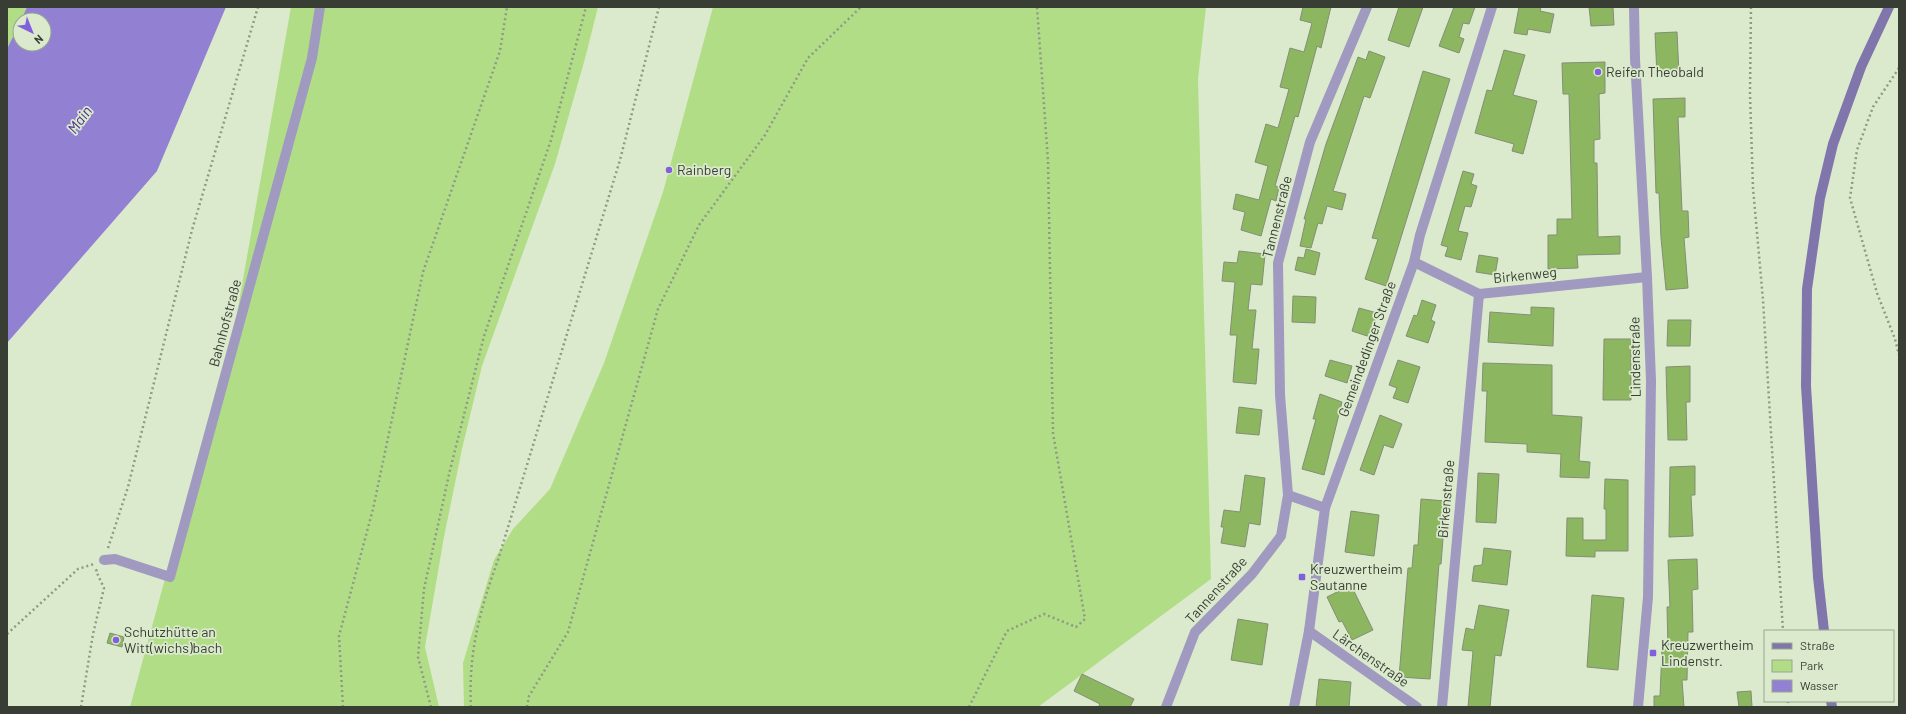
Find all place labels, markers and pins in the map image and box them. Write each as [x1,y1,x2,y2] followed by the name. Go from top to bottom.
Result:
[1606,63,1704,80] place label: Reifen Theobald
[1593,67,1603,77] marker: Reifen Theobald
[677,161,731,178] place label: Rainberg
[664,165,674,175] marker: Rainberg
[1310,560,1403,593] place label: Kreuzwertheim Sautanne
[1297,572,1307,582] marker: Kreuzwertheim Sautanne
[124,623,222,656] place label: Schutzhütte an Witt(wichs)bach
[111,635,121,645] marker: Schutzhütte an Witt(wichs)bach
[1661,636,1754,669] place label: Kreuzwertheim Lindenstr.
[1648,648,1658,658] marker: Kreuzwertheim Lindenstr.

